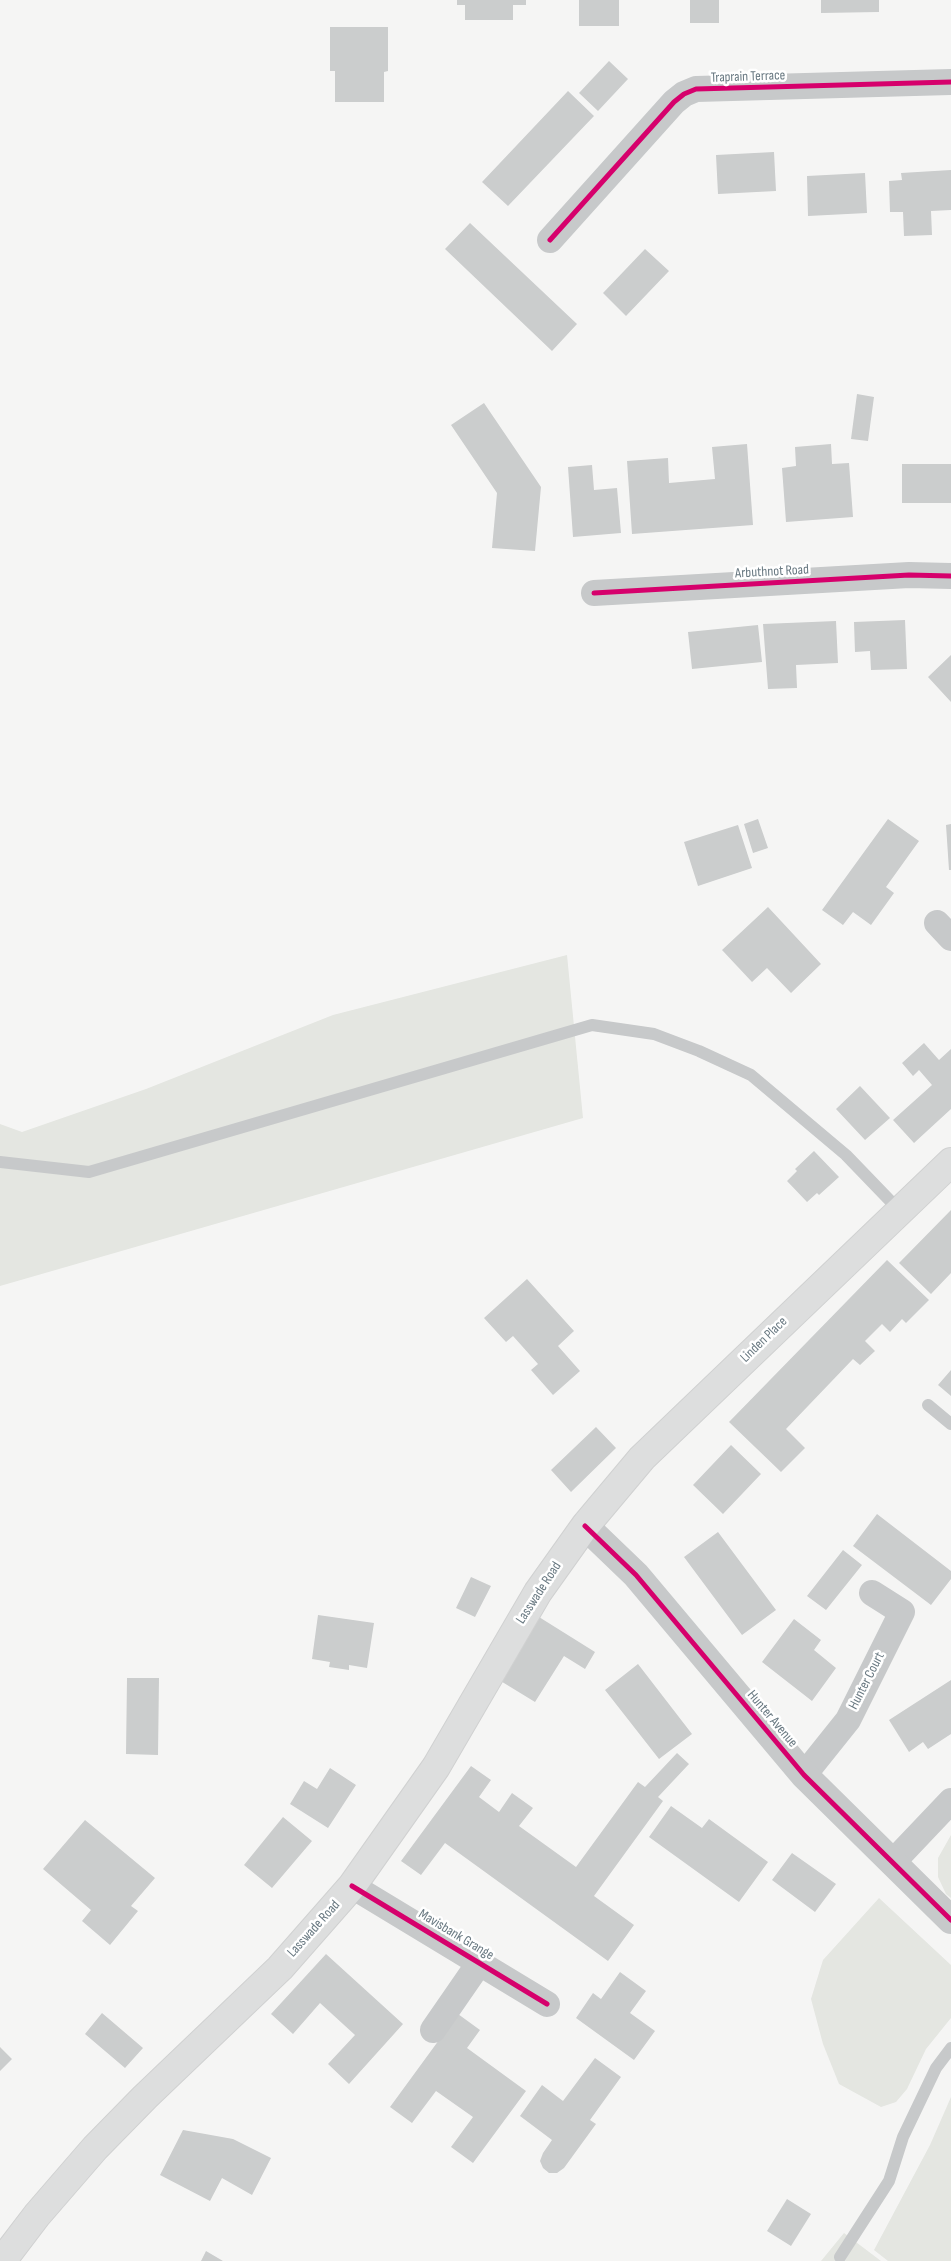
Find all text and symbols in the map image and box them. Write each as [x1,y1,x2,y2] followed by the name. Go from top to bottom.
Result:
[711,67,785,87] street label: Traprain Terrace
[735,562,809,582] street label: Arbuthnot Road
[737,1314,791,1366] street label: Linden Place
[513,1559,565,1627] street label: Lasswade Road
[845,1650,889,1712] street label: Hunter Court
[743,1687,801,1751] street label: Hunter Avenue
[284,1897,344,1961] street label: Lasswade Road
[415,1906,497,1964] street label: Mavisbank Grange

